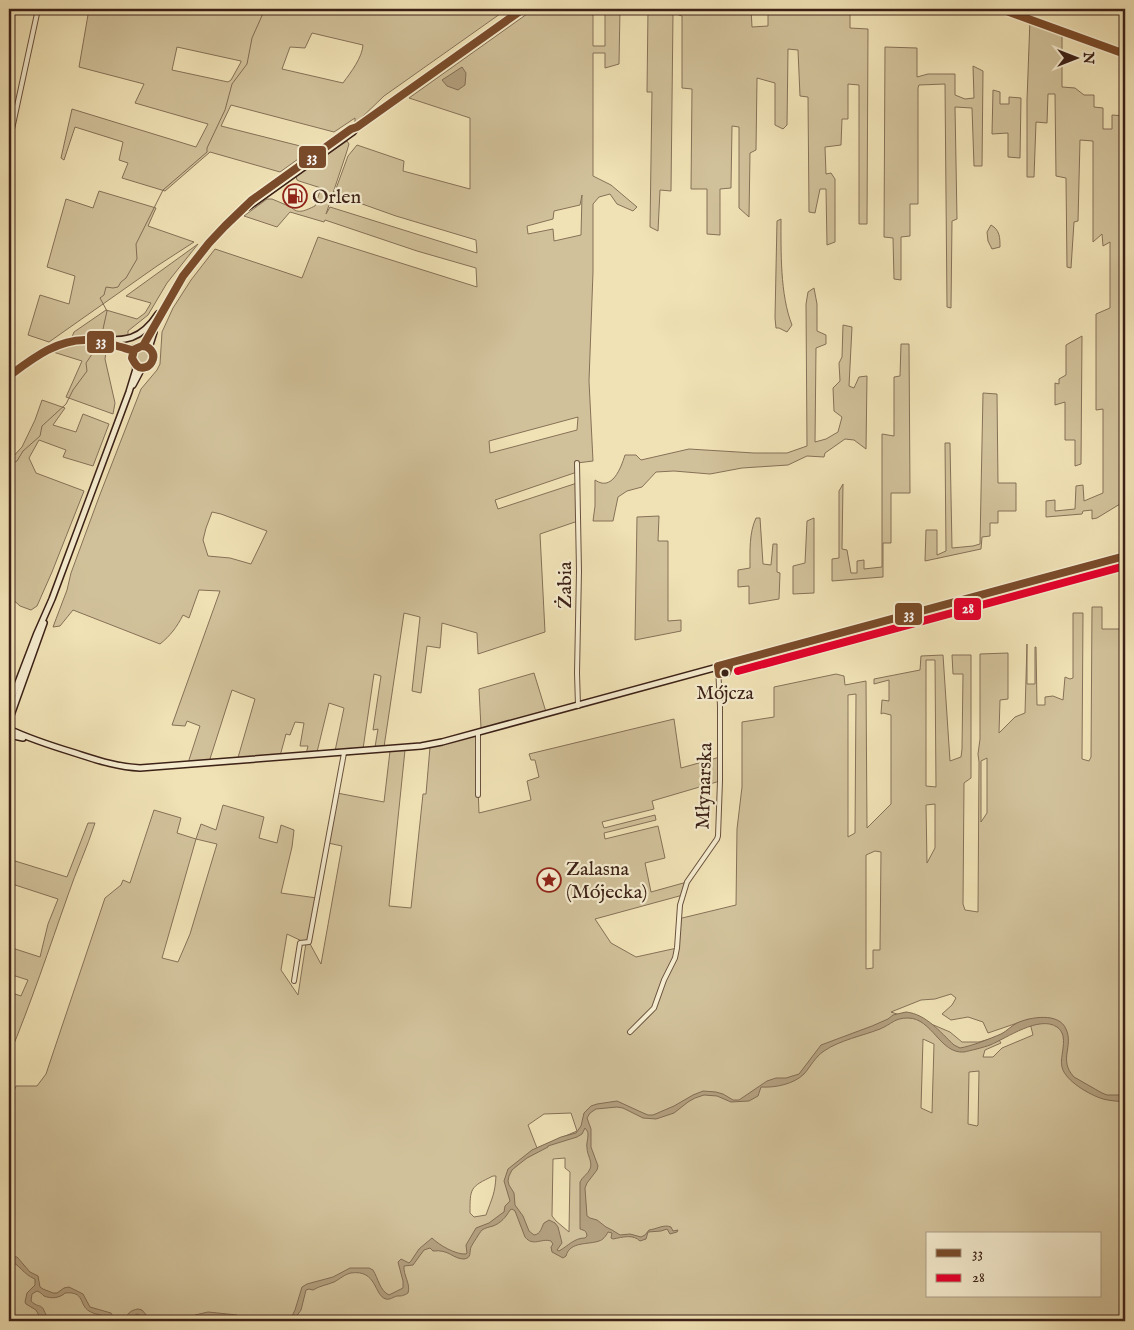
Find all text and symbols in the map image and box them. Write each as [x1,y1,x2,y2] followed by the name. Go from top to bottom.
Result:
[1052,32,1102,82] north arrow
[1079,51,1097,64] text: N
[298,145,327,169] line badge: 33
[307,149,317,167] text: 33
[282,183,308,209] fuel station icon: Orlen
[312,185,361,210] place label: Orlen
[86,330,115,354] line badge: 33
[96,333,106,351] text: 33
[553,561,578,609] street label: Żabia
[953,597,982,621] line badge: 28
[962,600,975,618] text: 28
[894,602,923,626] line badge: 33
[904,606,914,624] text: 33
[720,668,730,678] marker: Mójcza
[696,682,755,706] place label: Mójcza
[690,742,719,830] street label: Młynarska
[566,857,647,905] place label: Zalasna (Mójecka)
[536,867,562,893] place icon: Zalasna (Mójecka)
[926,1232,1102,1298] legend
[972,1244,983,1263] text: 33
[972,1268,985,1287] text: 28

